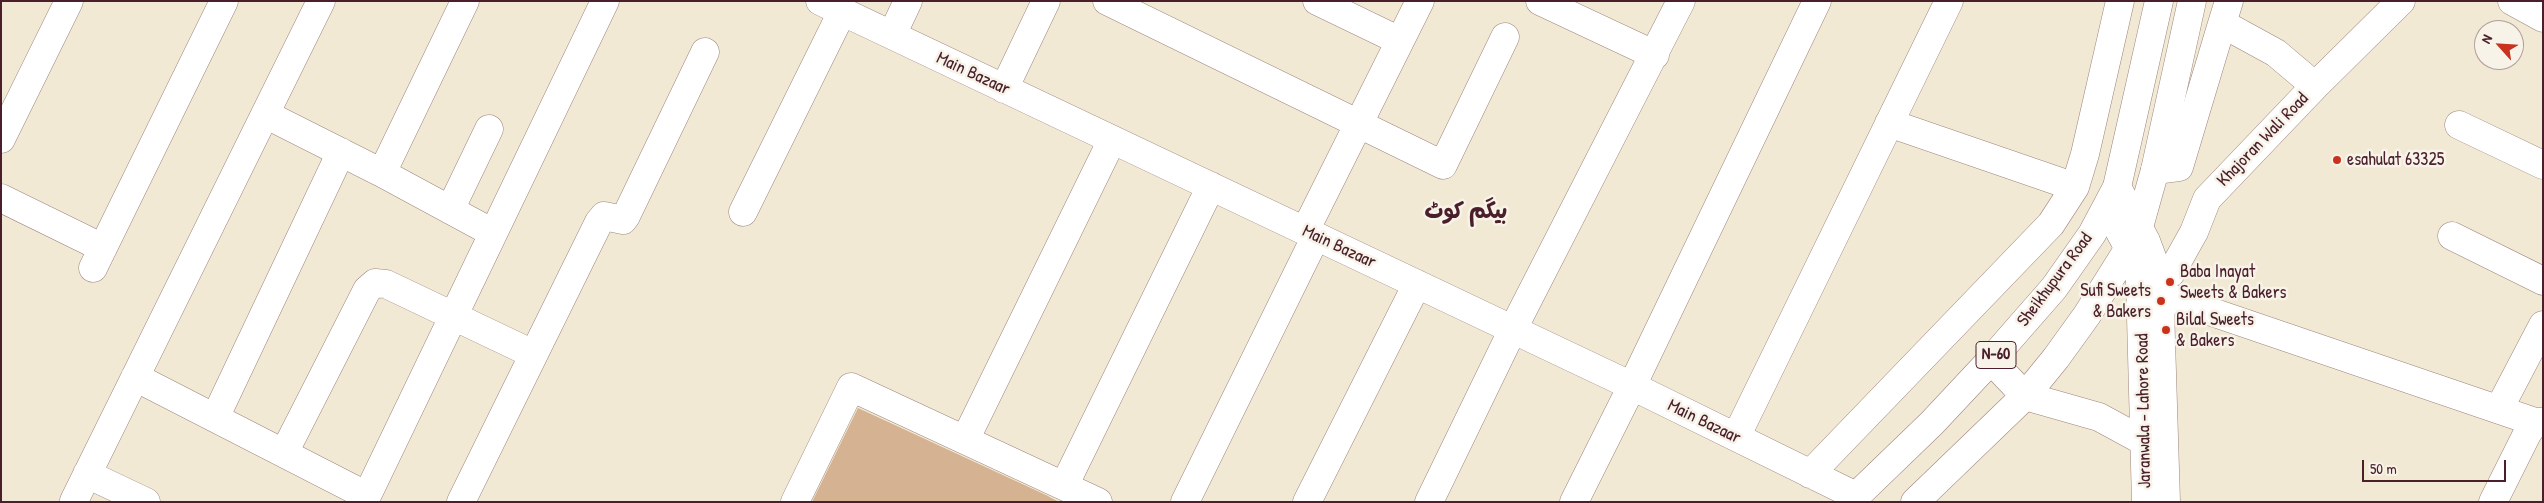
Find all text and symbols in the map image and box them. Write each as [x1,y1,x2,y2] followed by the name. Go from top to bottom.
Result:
[2474,20,2524,70] north arrow
[2476,31,2496,46] text: N
[933,48,1013,100] street label: Main Bazaar
[2213,88,2313,192] street label: Khajoran Wali Road
[2347,149,2444,171] place label: esahulat 63325
[2331,154,2343,166] marker: esahulat 63325
[1425,199,1507,225] district label: بیگم کوٹ
[1299,221,1379,273] street label: Main Bazaar
[2013,229,2097,331] street label: Sheikhupura Road
[2180,261,2287,304] place label: Baba Inayat Sweets & Bakers
[2164,276,2176,288] marker: Baba Inayat Sweets & Bakers
[2080,280,2151,322] place label: Sufi Sweets & Bakers
[2155,295,2167,307] marker: Sufi Sweets & Bakers
[2176,309,2254,352] place label: Bilal Sweets & Bakers
[2160,324,2172,336] marker: Bilal Sweets & Bakers
[2132,333,2156,489] street label: Jaranwala - Lahore Road
[1976,342,2016,368] road number: N-60
[1664,395,1744,449] street label: Main Bazaar
[2364,450,2508,482] scale bar
[2370,458,2397,479] text: 50 m

